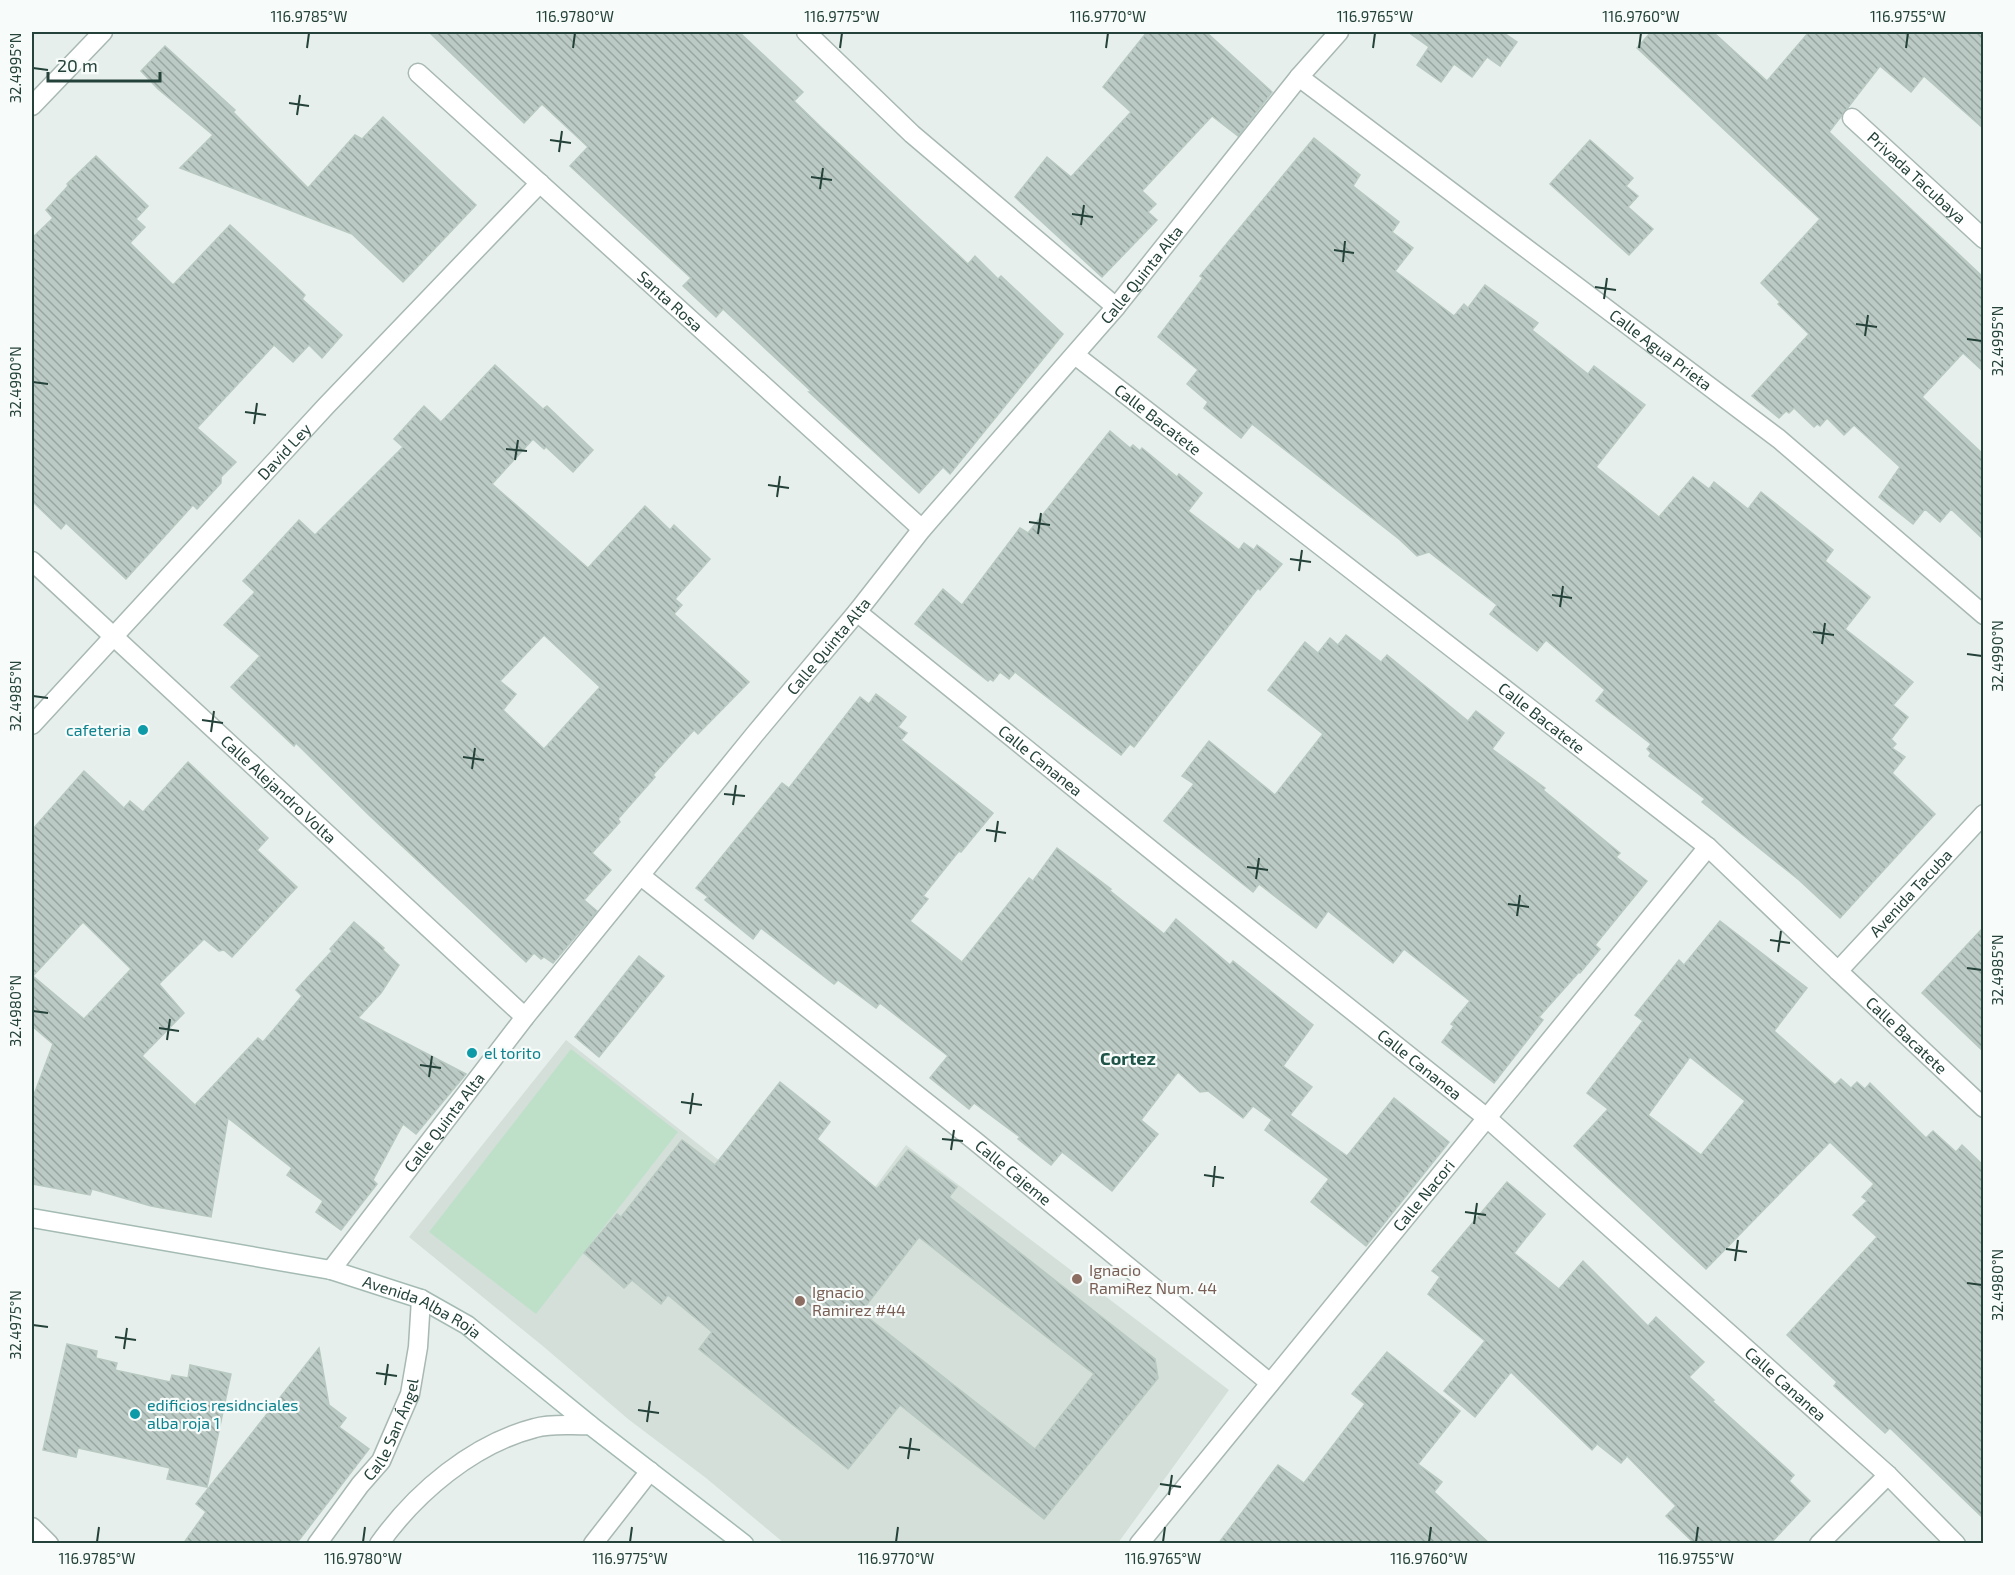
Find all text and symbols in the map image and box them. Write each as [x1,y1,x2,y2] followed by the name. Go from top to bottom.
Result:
[270,7,348,25] text: 116.9785°W
[536,7,614,25] text: 116.9780°W
[804,7,880,25] text: 116.9775°W
[1070,7,1146,25] text: 116.9770°W
[1337,7,1413,25] text: 116.9765°W
[1602,7,1680,25] text: 116.9760°W
[1870,7,1946,25] text: 116.9755°W
[6,33,24,103] text: 32.4995°N
[48,45,160,83] scale bar
[57,54,98,76] text: 20 m
[1864,127,1970,227] street label: Privada Tacubaya
[1096,221,1186,327] street label: Calle Quinta Alta
[634,266,707,335] street label: Santa Rosa
[1606,305,1716,394] street label: Calle Agua Prieta
[1988,306,2006,376] text: 32.4995°N
[6,346,24,418] text: 32.4990°N
[1111,380,1205,459] street label: Calle Bacatete
[253,419,315,483] street label: David Ley
[782,594,874,698] street label: Calle Quinta Alta
[1988,620,2006,692] text: 32.4990°N
[6,660,24,732] text: 32.4985°N
[1495,678,1589,757] street label: Calle Bacatete
[66,720,131,739] place label: cafeteria
[995,720,1087,800] street label: Calle Cananea
[136,723,150,737] marker: cafeteria
[217,731,341,847] street label: Calle Alejandro Volta
[1865,845,1955,940] street label: Avenida Tacuba
[1988,934,2006,1006] text: 32.4985°N
[6,975,24,1047] text: 32.4980°N
[1862,992,1951,1078] street label: Calle Bacatete
[1374,1025,1466,1103] street label: Calle Cananea
[484,1043,541,1062] place label: el torito
[465,1046,479,1060] marker: el torito
[1100,1047,1156,1069] district label: Cortez
[400,1069,488,1176] street label: Calle Quinta Alta
[972,1135,1056,1209] street label: Calle Cajeme
[1388,1155,1458,1235] street label: Calle Nacori
[1988,1249,2006,1321] text: 32.4980°N
[1089,1260,1217,1297] place label: Ignacio RamiRez Num. 44
[361,1271,485,1342] street label: Avenida Alba Roja
[1070,1272,1084,1286] marker: Ignacio RamiRez Num. 44
[812,1282,906,1319] place label: Ignacio Ramirez #44
[6,1290,24,1360] text: 32.4975°N
[793,1294,807,1308] marker: Ignacio Ramirez #44
[1742,1342,1831,1425] street label: Calle Cananea
[359,1377,422,1484] street label: Calle San Ángel
[147,1395,298,1433] place label: edificios residnciales alba roja 1
[128,1407,142,1421] marker: edificios residnciales alba roja 1
[58,1549,136,1567] text: 116.9785°W
[324,1549,402,1567] text: 116.9780°W
[592,1549,668,1567] text: 116.9775°W
[858,1549,934,1567] text: 116.9770°W
[1125,1549,1201,1567] text: 116.9765°W
[1390,1549,1468,1567] text: 116.9760°W
[1658,1549,1734,1567] text: 116.9755°W

